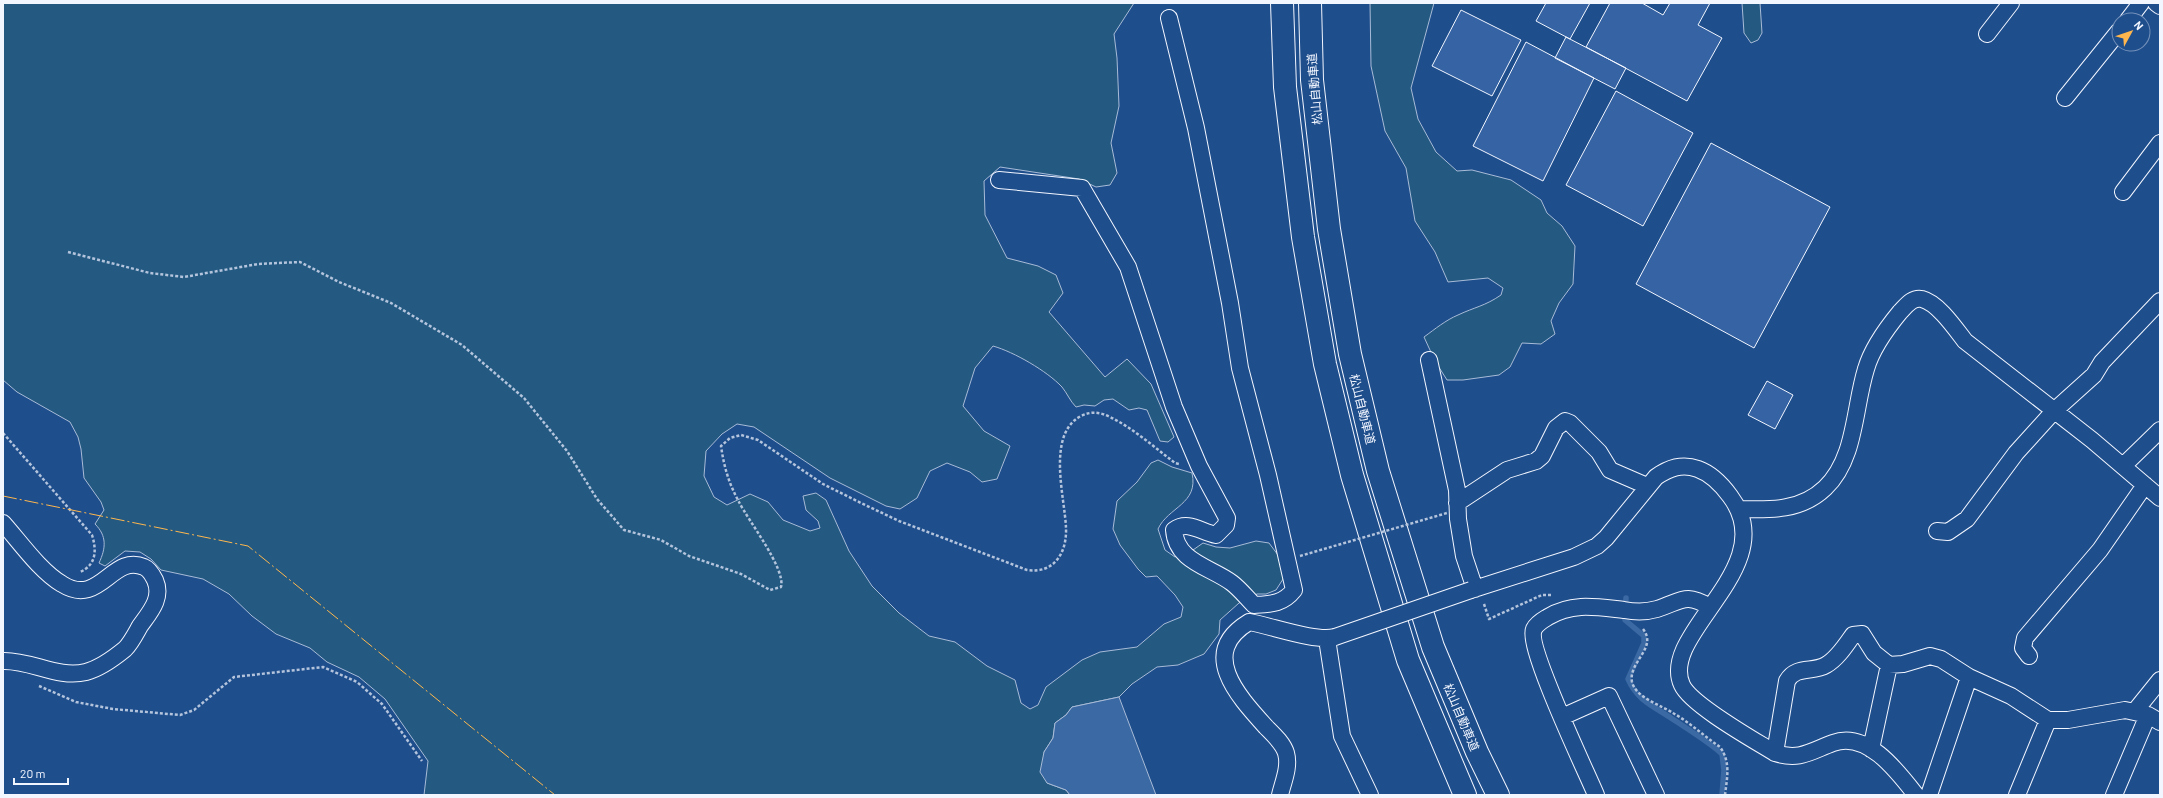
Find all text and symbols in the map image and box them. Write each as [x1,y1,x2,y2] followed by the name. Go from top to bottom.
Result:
[2111,12,2151,52] north arrow
[2132,18,2146,32] text: N
[1304,53,1324,125] street label: 松山自動車道
[1347,372,1379,446] street label: 松山自動車道
[1441,681,1483,753] street label: 松山自動車道
[14,760,68,786] scale bar
[20,766,46,780] text: 20 m

